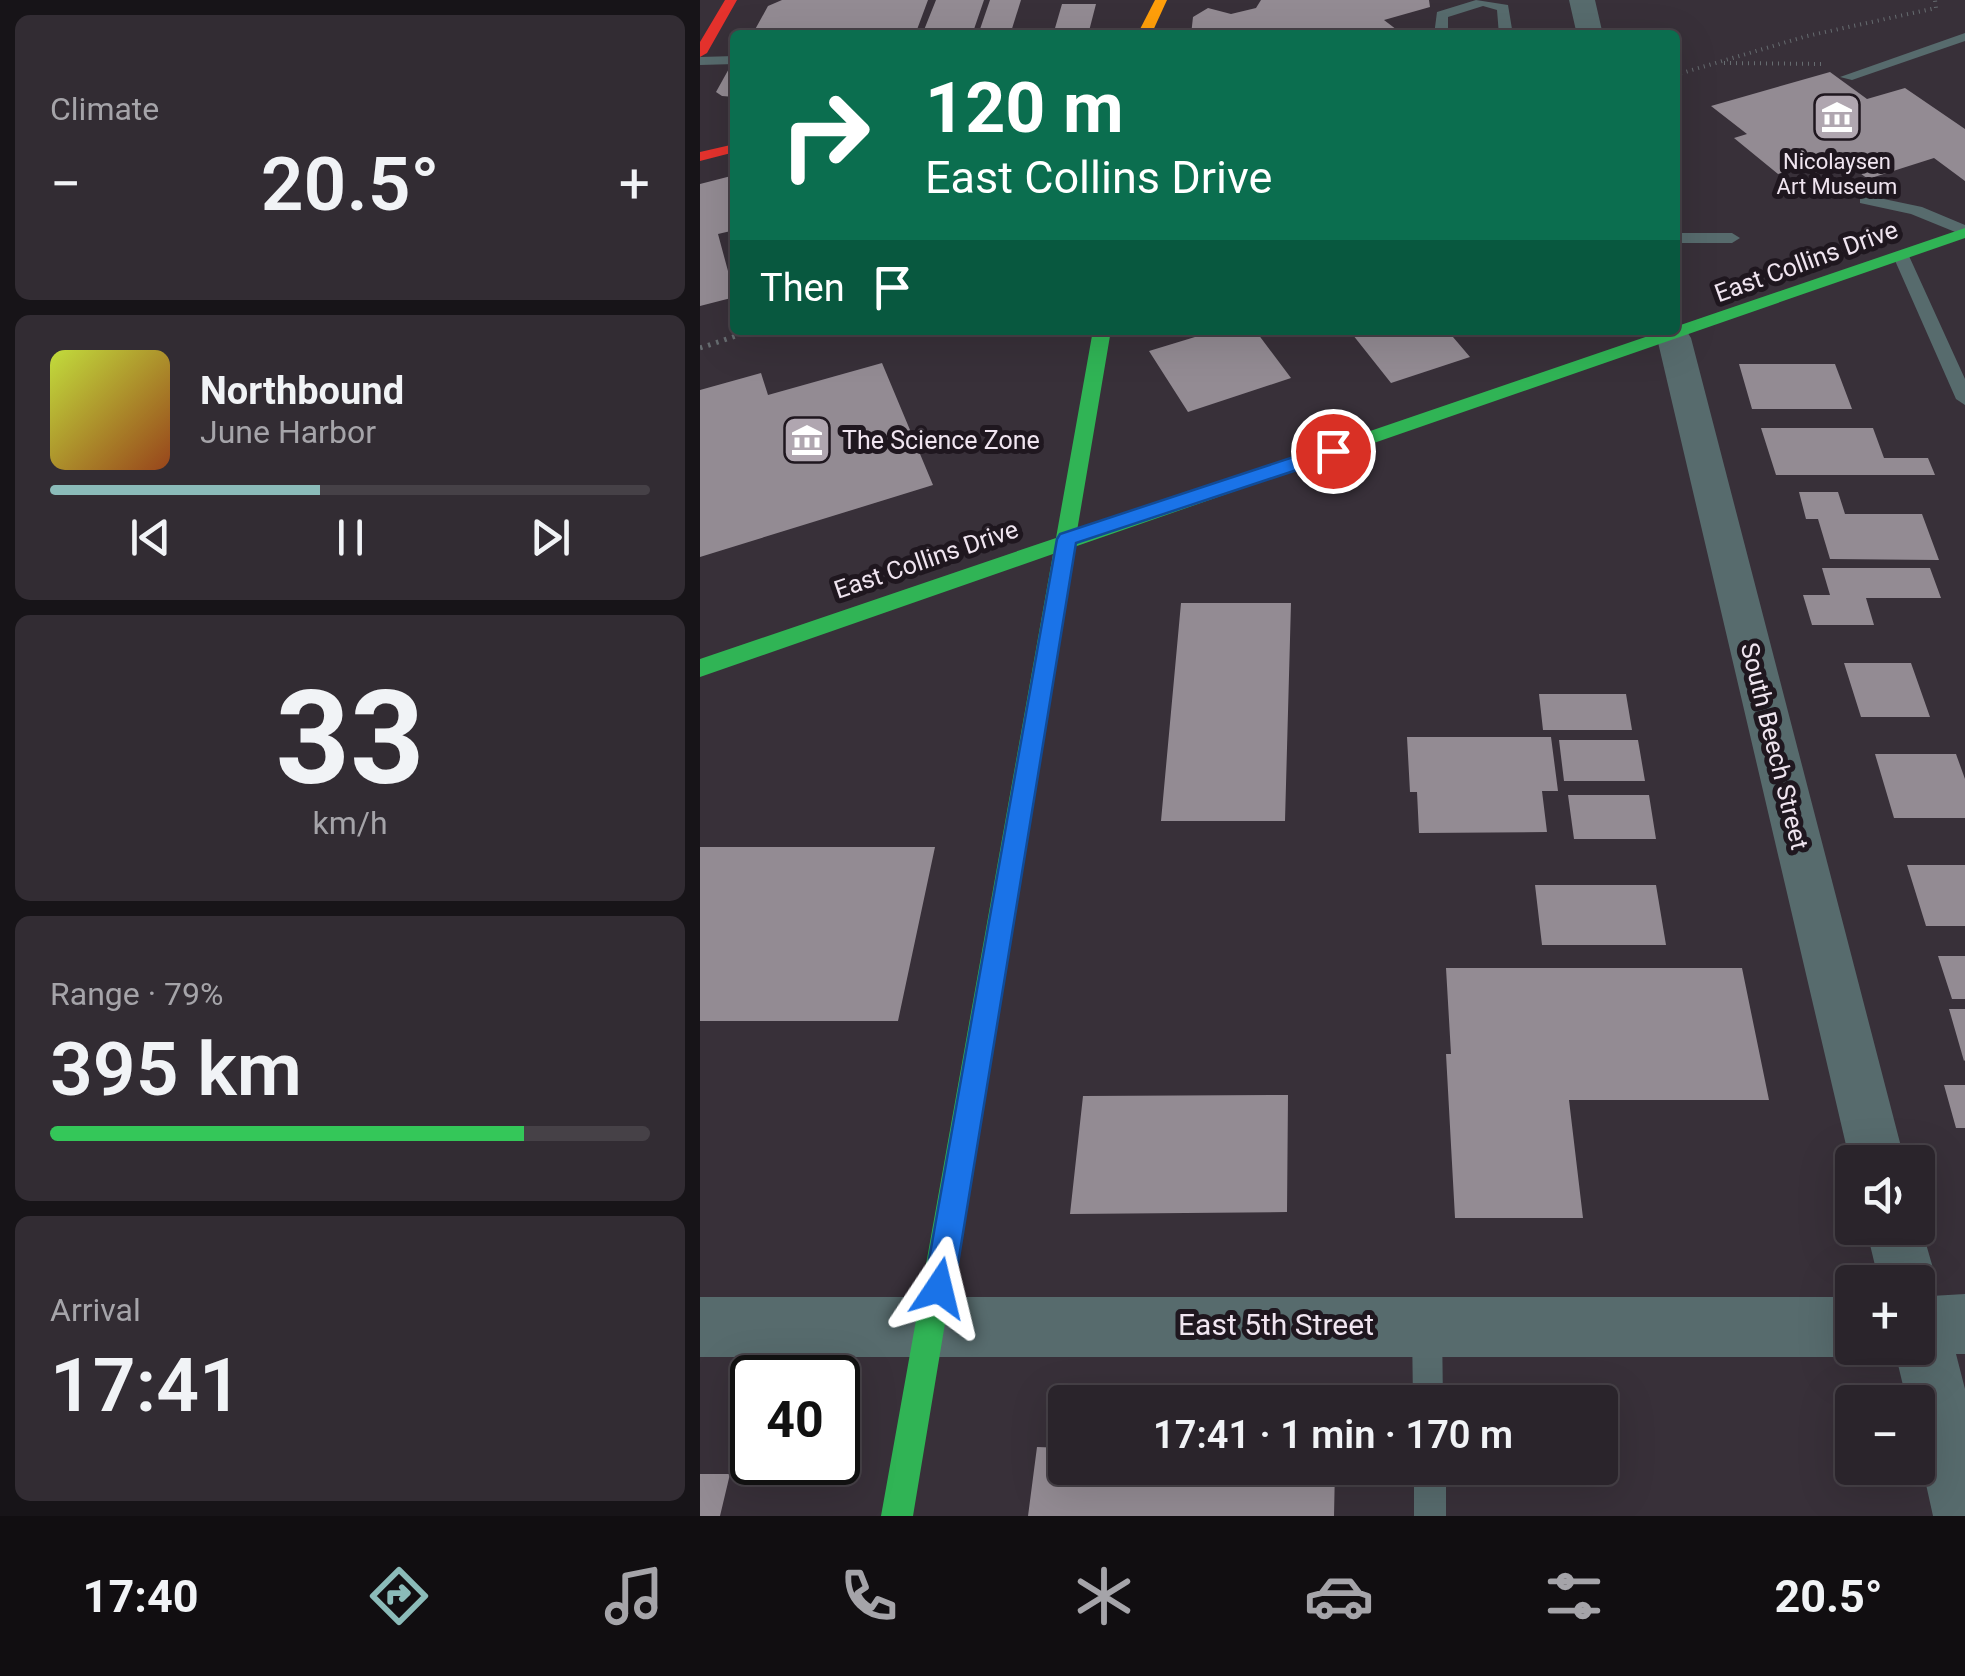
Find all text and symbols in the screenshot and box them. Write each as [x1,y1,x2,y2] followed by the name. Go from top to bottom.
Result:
[925,67,1124,149] text: 120 m
[760,70,890,200] icon: right
[50,90,159,128] text: Climate
[1811,91,1863,143] museum icon: Nicolaysen Art Museum
[261,140,440,228] text: 20.5°
[1777,149,1897,199] place label: Nicolaysen Art Museum
[925,151,1272,204] text: East Collins Drive
[50,152,81,216] text: −
[619,152,650,216] text: +
[1711,215,1902,308] street label: East Collins Drive
[865,260,920,315] icon: arrive
[760,266,845,310] text: Then
[200,369,404,413] text: Northbound
[1291,409,1376,494] pin
[200,413,376,451] text: June Harbor
[781,414,833,466] museum icon: The Science Zone
[1306,424,1361,479] icon: arrive
[842,426,1040,455] place label: The Science Zone
[123,510,178,565] icon: previous
[323,510,378,565] icon: pause
[523,510,578,565] icon: next
[830,514,1022,605] street label: East Collins Drive
[1735,640,1814,853] street label: South Beech Street
[275,662,425,815] text: 33
[312,804,388,842] text: km/h
[50,975,223,1013] text: Range · 79%
[50,1025,302,1113] text: 395 km
[1835,1145,1935,1485] map controls
[1835,1145,1935,1245] button: sound
[887,1236,991,1340] position arrow
[1835,1265,1935,1365] button: +
[50,1291,141,1329] text: Arrival
[1178,1307,1374,1342] street label: East 5th Street
[50,1341,242,1429] text: 17:41
[730,1355,860,1485] speed limit sign: 40
[1835,1385,1935,1485] button: −
[1153,1413,1513,1457] text: 17:41 · 1 min · 170 m
[364,1561,434,1631] icon: directions
[599,1561,669,1631] icon: music
[834,1561,904,1631] icon: phone
[1069,1561,1139,1631] icon: climate
[1304,1561,1374,1631] icon: car
[1539,1561,1609,1631] icon: filters
[83,1570,199,1623] text: 17:40
[1774,1570,1882,1623] text: 20.5°

